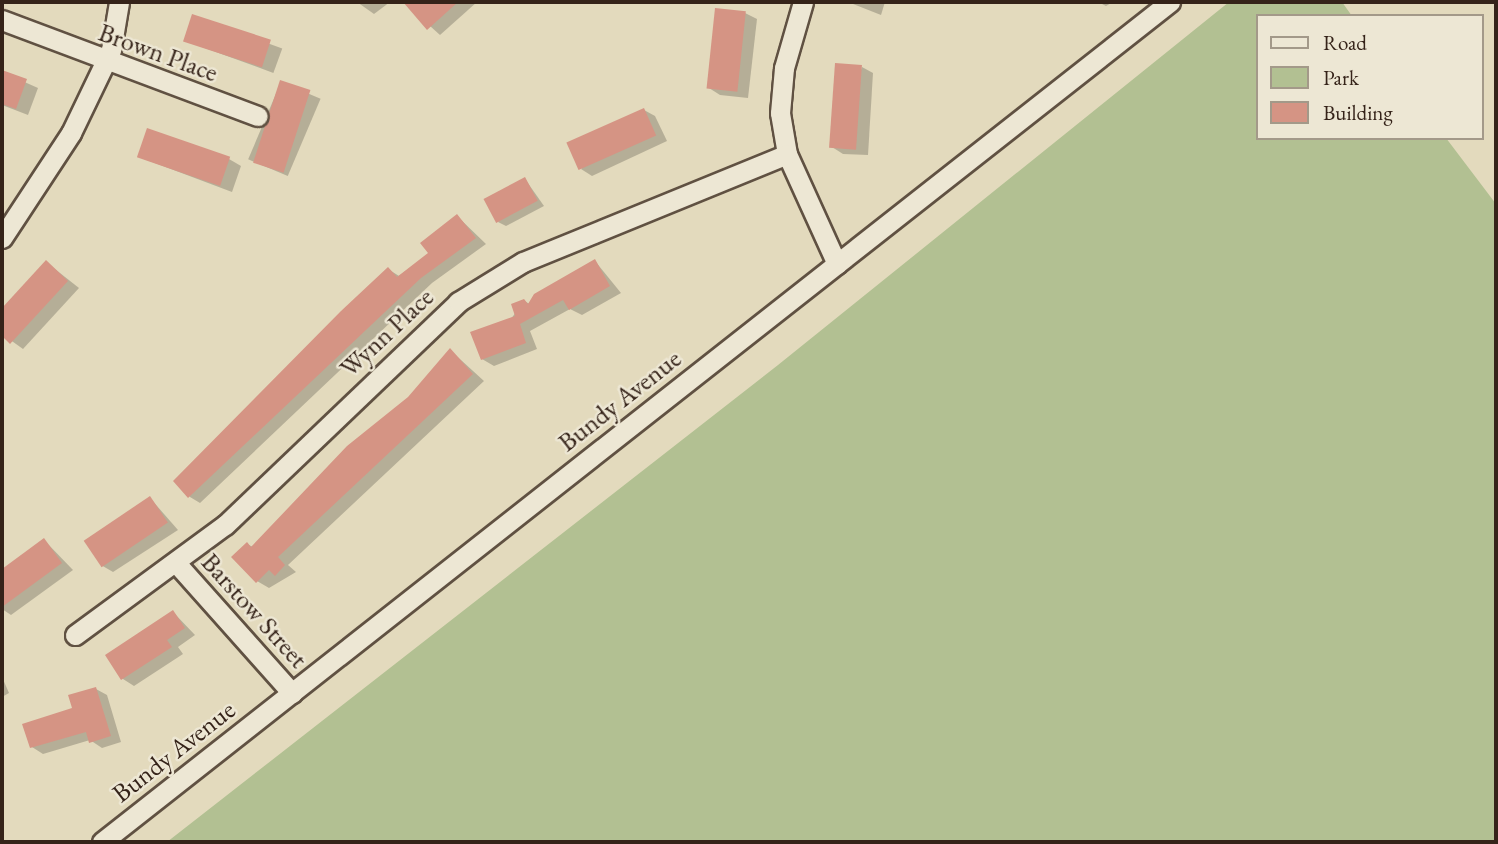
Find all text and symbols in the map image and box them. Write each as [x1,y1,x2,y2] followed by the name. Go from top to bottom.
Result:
[1256,14,1484,140] legend
[94,17,222,89] street label: Brown Place
[1323,29,1367,56] text: Road
[1323,64,1359,91] text: Park
[1323,99,1393,126] text: Building
[334,282,440,384] street label: Wynn Place
[552,343,688,459] street label: Bundy Avenue
[194,547,314,675] street label: Barstow Street
[106,694,242,810] street label: Bundy Avenue

